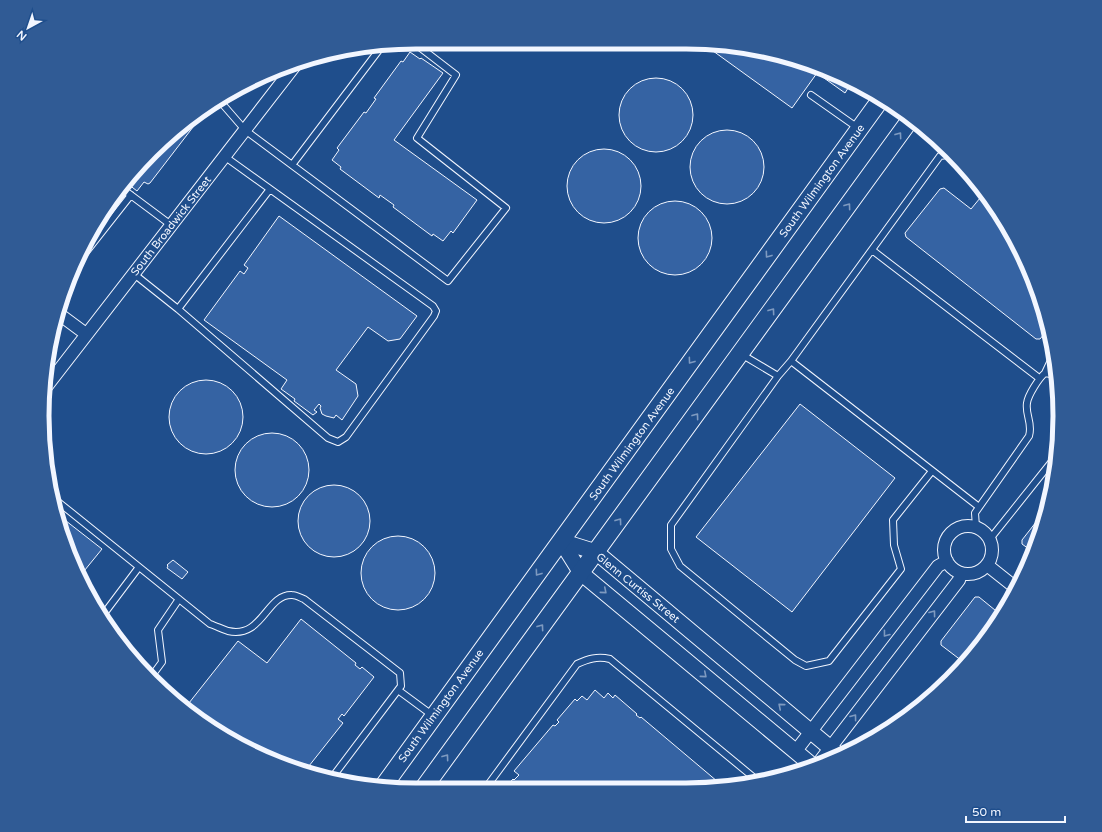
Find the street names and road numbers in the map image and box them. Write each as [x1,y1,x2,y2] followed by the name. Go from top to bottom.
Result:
[777,122,867,240] street label: South Wilmington Avenue
[128,174,214,278] street label: South Broadwick Street
[587,385,677,503] street label: South Wilmington Avenue
[594,550,682,626] street label: Glenn Curtiss Street
[396,647,486,765] street label: South Wilmington Avenue

